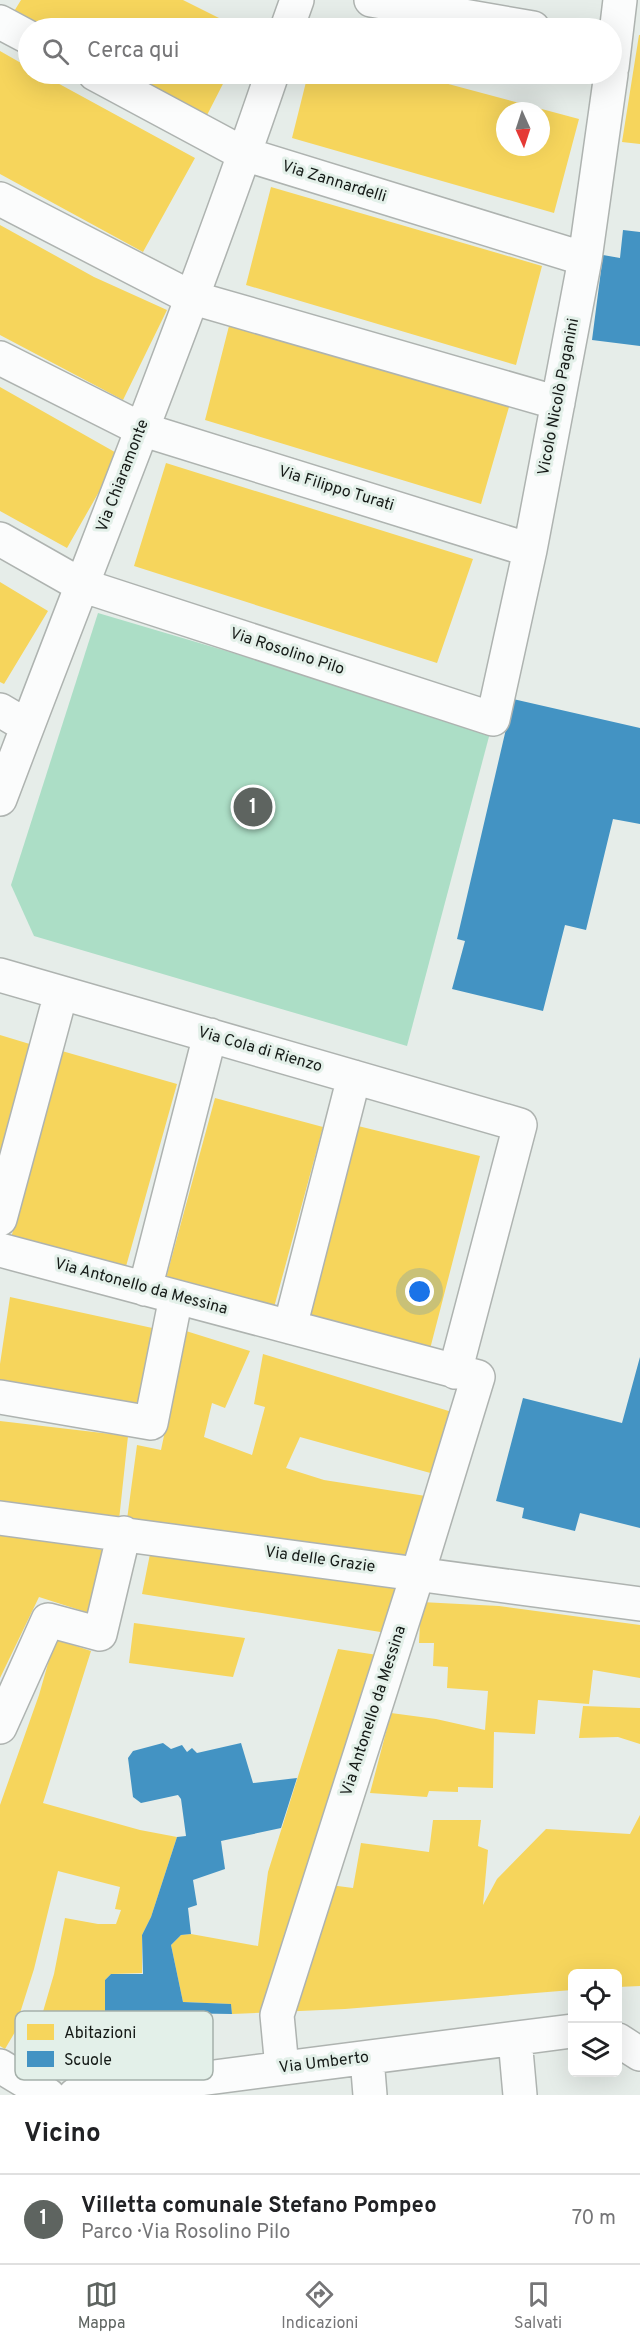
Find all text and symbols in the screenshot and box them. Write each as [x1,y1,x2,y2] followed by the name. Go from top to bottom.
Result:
[18,18,622,84] search box
[39,35,72,68] icon: search
[87,38,179,65] text: Cerca qui
[496,102,550,156] north arrow
[279,157,389,207] street label: Via Zannardelli
[534,317,584,477] street label: Vicolo Nicolò Paganini
[92,417,154,535] street label: Via Chiaramonte
[276,462,396,516] street label: Via Filippo Turati
[227,624,347,680] street label: Via Rosolino Pilo
[234,784,272,830] pin: 1
[195,1023,325,1077] street label: Via Cola di Rienzo
[52,1254,230,1320] street label: Via Antonello da Messina
[405,1277,434,1306] your location
[264,1542,376,1578] street label: Via delle Grazie
[337,1623,411,1799] street label: Via Antonello da Messina
[568,1969,622,2077] map controls
[568,1969,622,2023] button: locate
[15,2011,213,2080] legend
[568,2023,622,2077] button: layers
[64,2024,136,2044] text: Abitazioni
[278,2048,370,2078] street label: Via Umberto
[64,2051,112,2071] text: Scuole
[24,2118,101,2151] text: Vicino
[81,2193,437,2220] text: Villetta comunale Stefano Pompeo
[40,2206,48,2232] text: 1
[572,2206,616,2232] text: 70 m
[81,2220,290,2246] text: Parco · Via Rosolino Pilo
[78,2278,126,2334] tab: Mappa
[281,2278,358,2334] tab: Indicazioni
[514,2278,562,2334] tab: Salvati

